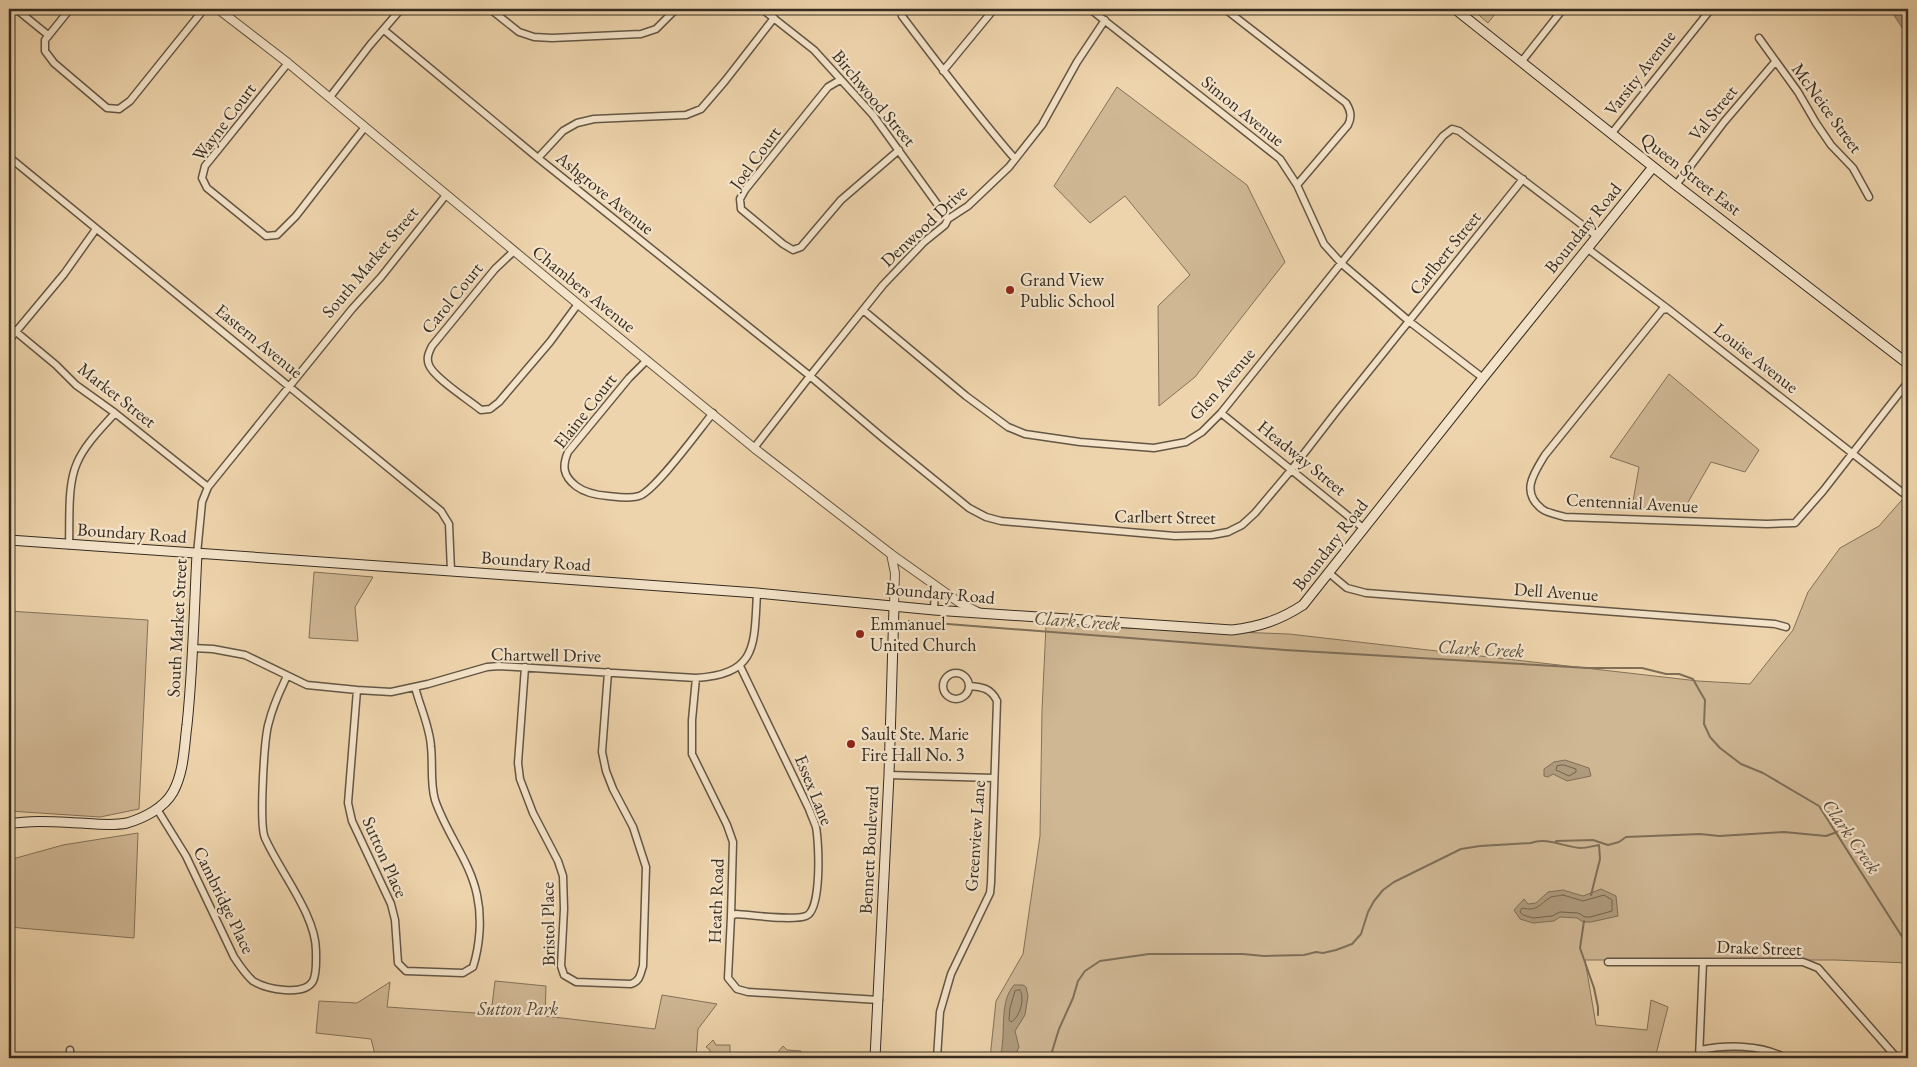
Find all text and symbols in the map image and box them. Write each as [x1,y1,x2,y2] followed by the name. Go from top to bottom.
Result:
[1599,25,1680,120] street label: Varsity Avenue
[827,45,922,151] street label: Birchwood Street
[1787,58,1868,158] street label: McNeice Street
[1197,70,1290,151] street label: Simon Avenue
[187,78,261,166] street label: Wayne Court
[1683,80,1742,145] street label: Val Street
[723,121,786,196] street label: Joel Court
[1636,127,1747,220] street label: Queen Street East
[551,145,659,239] street label: Ashgrove Avenue
[1539,177,1627,278] street label: Boundary Road
[875,180,972,272] street label: Denwood Drive
[316,201,423,322] street label: South Market Street
[1404,206,1486,299] street label: Carlbert Street
[528,240,641,337] street label: Chambers Avenue
[416,257,488,338] street label: Carol Court
[1020,268,1115,312] place label: Grand View Public School
[1004,284,1016,296] marker: Grand View Public School
[211,298,308,383] street label: Eastern Avenue
[1709,317,1803,398] street label: Louise Avenue
[1184,342,1260,425] street label: Glen Avenue
[73,357,161,433] street label: Market Street
[548,368,621,453] street label: Elaine Court
[1253,415,1352,501] street label: Headway Street
[1565,488,1699,517] street label: Centennial Avenue
[1287,494,1373,595] street label: Boundary Road
[1114,504,1216,529] street label: Carlbert Street
[76,517,189,548] street label: Boundary Road
[480,545,593,576] street label: Boundary Road
[161,558,192,698] street label: South Market Street
[884,576,997,609] street label: Boundary Road
[1513,577,1599,606] street label: Dell Avenue
[1033,605,1121,636] water label: Clark Creek
[870,612,977,656] place label: Emmanuel United Church
[854,628,866,640] marker: Emmanuel United Church
[1437,634,1525,663] water label: Clark Creek
[491,642,601,667] street label: Chartwell Drive
[861,722,969,766] place label: Sault Ste. Marie Fire Hall No. 3
[845,738,857,750] marker: Sault Ste. Marie Fire Hall No. 3
[790,751,839,828] street label: Essex Lane
[959,780,990,892] street label: Greenview Lane
[854,784,883,915] street label: Bennett Boulevard
[1817,794,1887,879] water label: Clark Creek
[357,813,414,901] street label: Sutton Place
[189,842,260,957] street label: Cambridge Place
[703,857,729,944] street label: Heath Road
[535,882,560,966] street label: Bristol Place
[1716,935,1802,960] street label: Drake Street
[477,997,558,1020] park label: Sutton Park

